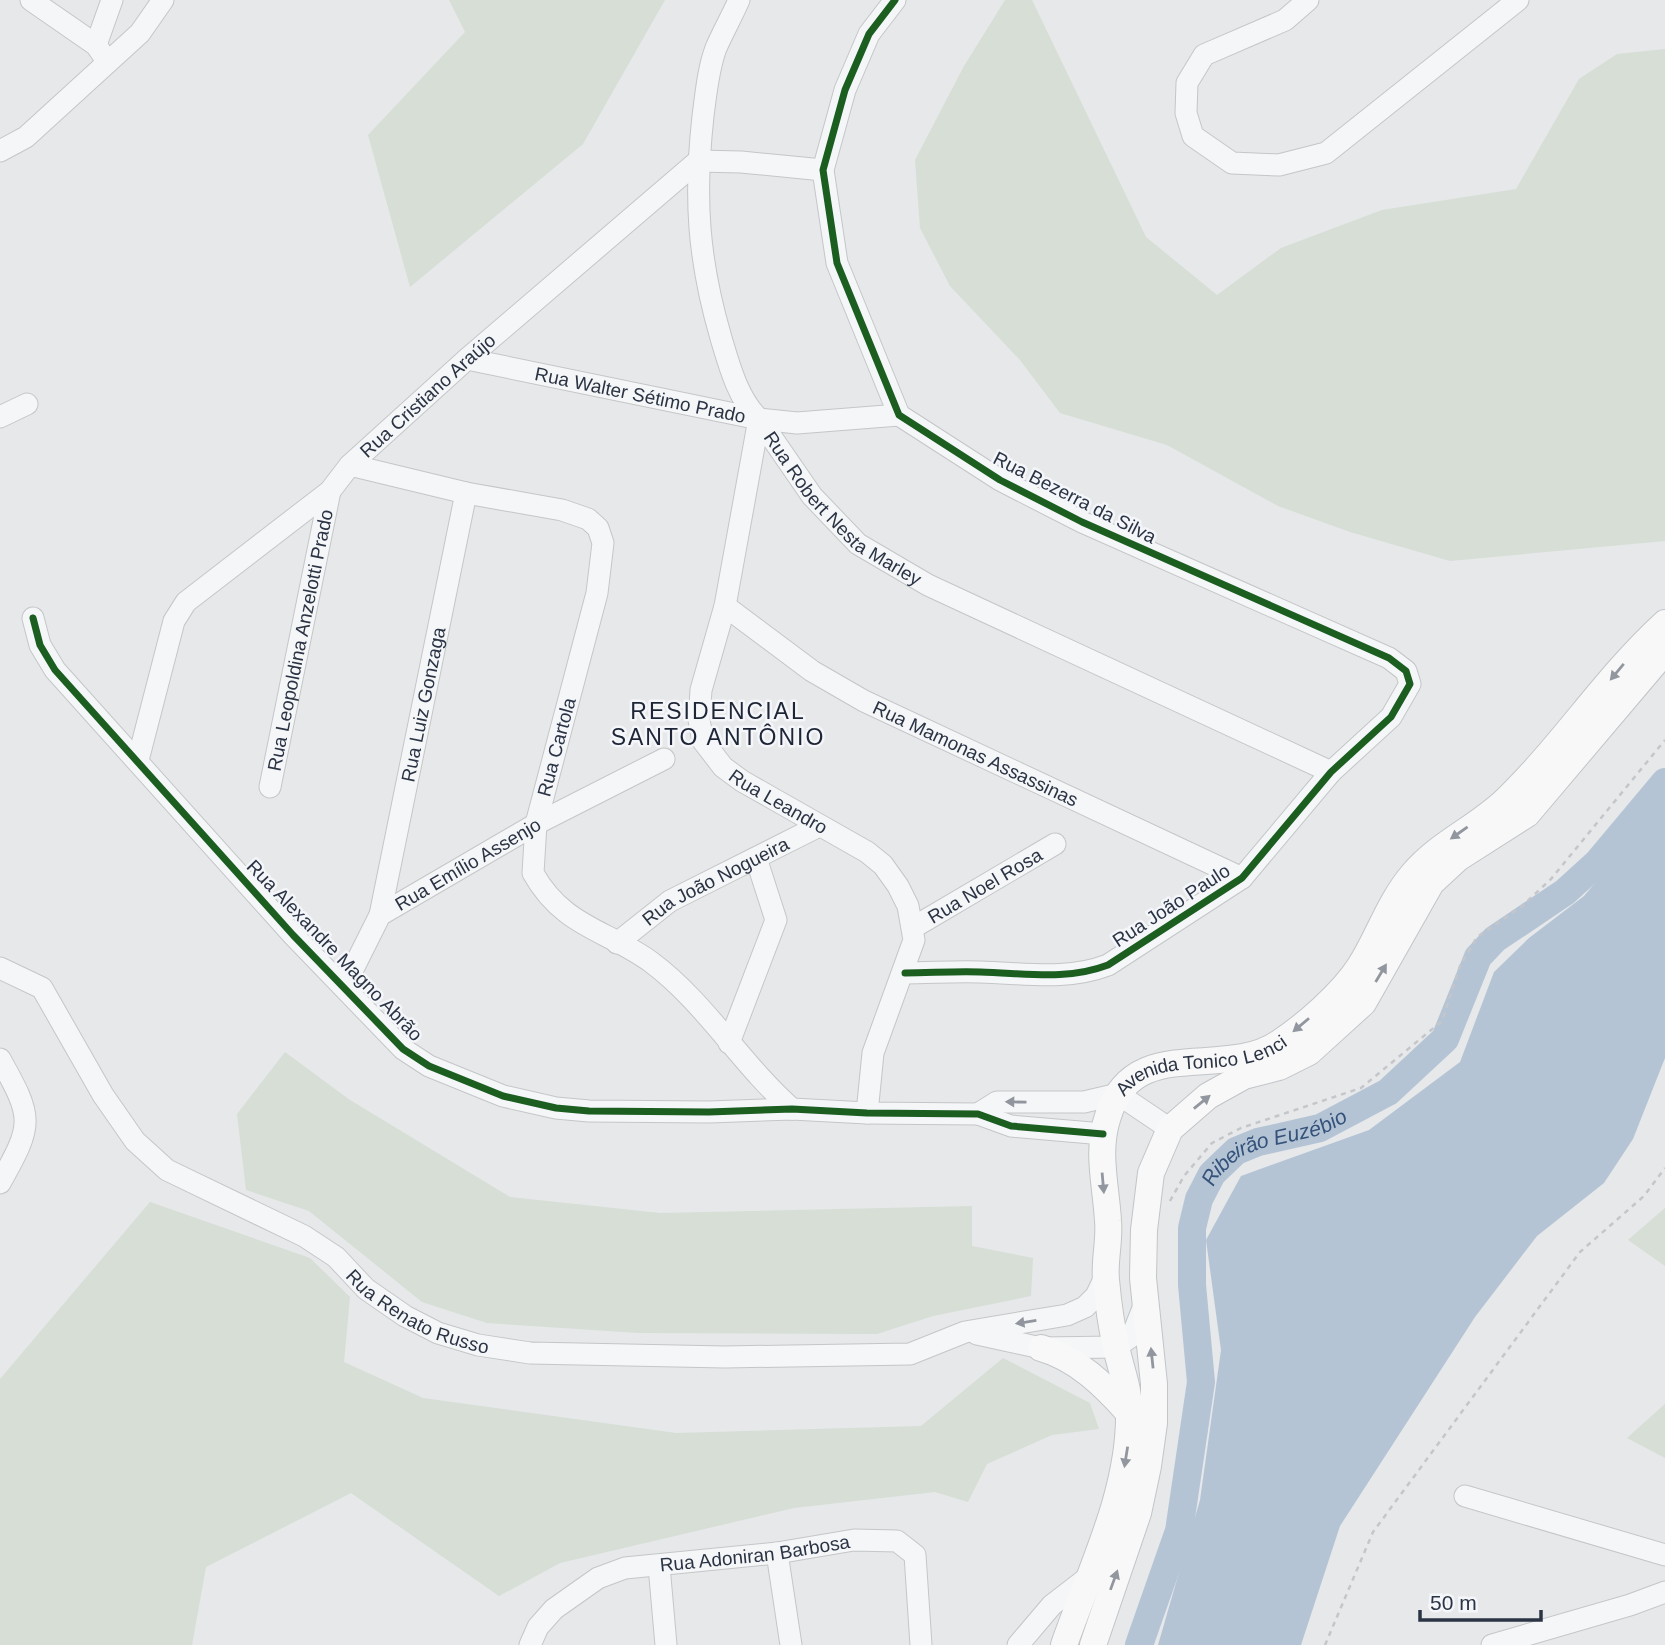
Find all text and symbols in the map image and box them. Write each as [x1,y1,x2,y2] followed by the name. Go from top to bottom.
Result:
[356,329,500,462] street label: Rua Cristiano Araújo
[533,363,748,427] street label: Rua Walter Sétimo Prado
[760,428,925,590] street label: Rua Robert Nesta Marley
[990,447,1160,548] street label: Rua Bezerra da Silva
[264,507,337,773] street label: Rua Leopoldina Anzelotti Prado
[397,625,450,784] street label: Rua Luiz Gonzaga
[1610,662,1625,680] one-way arrow
[533,695,580,799] street label: Rua Cartola
[870,697,1081,811] street label: Rua Mamonas Assassinas
[611,698,825,750] district label: RESIDENCIAL SANTO ANTÔNIO
[725,765,831,838] street label: Rua Leandro
[391,814,544,915] street label: Rua Emílio Assenjo
[1450,826,1468,840] one-way arrow
[638,833,793,930] street label: Rua João Nogueira
[924,844,1046,928] street label: Rua Noel Rosa
[243,856,427,1045] street label: Rua Alexandre Magno Abrão
[1109,860,1234,951] street label: Rua João Paulo
[1375,963,1388,982] one-way arrow
[1292,1017,1310,1033] one-way arrow
[1111,1031,1291,1100] street label: Avenida Tonico Lenci
[1193,1095,1211,1110] one-way arrow
[1004,1096,1026,1108] one-way arrow
[1196,1104,1351,1189] water label: Ribeirão Euzébio
[1098,1173,1109,1195] one-way arrow
[342,1265,490,1358] street label: Rua Renato Russo
[1015,1317,1037,1328] one-way arrow
[1146,1347,1157,1369] one-way arrow
[1120,1446,1131,1468] one-way arrow
[659,1531,852,1576] street label: Rua Adoniran Barbosa
[1108,1570,1119,1591] one-way arrow
[1420,1578,1541,1622] scale bar
[1430,1591,1477,1614] text: 50 m

